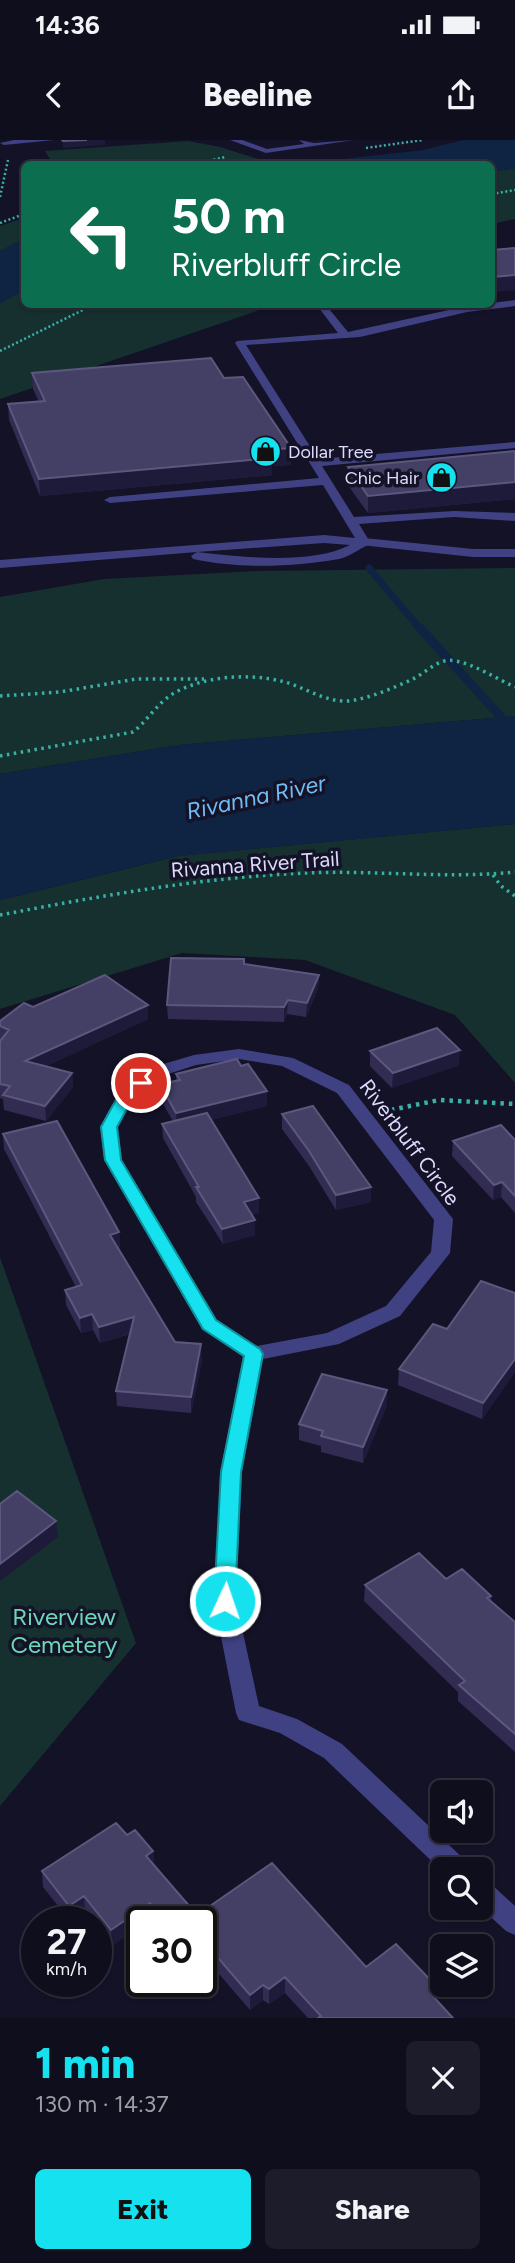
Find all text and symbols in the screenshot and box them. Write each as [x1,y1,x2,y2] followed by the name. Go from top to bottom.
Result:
[35,9,100,41] text: 14:36
[35,76,73,114] icon: back
[203,76,312,114] text: Beeline
[442,76,480,114] icon: share
[171,186,286,245] text: 50 m
[56,189,147,280] icon: left
[171,246,401,284] text: Riverbluff Circle
[248,435,282,469] shop icon: Dollar Tree
[288,441,373,463] place label: Dollar Tree
[425,461,459,495] shop icon: Chic Hair
[345,467,419,489] place label: Chic Hair
[184,768,329,825] water label: Rivanna River
[170,846,340,882] street label: Rivanna River Trail
[111,1053,171,1113] pin
[122,1064,160,1102] icon: arrive
[355,1074,465,1210] street label: Riverbluff Circle
[188,1564,262,1638] position arrow
[11,1602,118,1659] park label: Riverview Cemetery
[430,1780,493,1997] map controls
[430,1780,493,1843] button: sound
[430,1857,493,1920] button: search
[126,1906,217,1997] speed limit sign: 30
[47,1921,86,1963] text: 27
[430,1934,493,1997] button: layers
[46,1958,87,1980] text: km/h
[35,2038,135,2089] text: 1 min
[406,2041,480,2115] button: close
[35,2090,169,2118] text: 130 m · 14:37
[35,2169,251,2249] button: Exit
[265,2169,480,2249] button: Share

